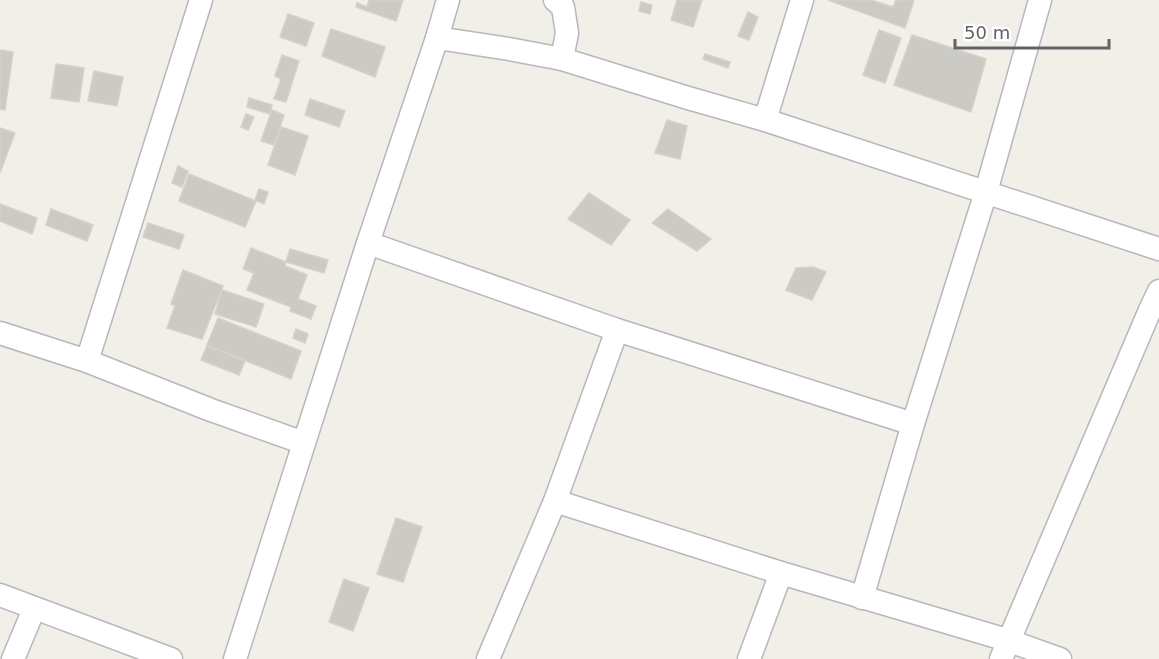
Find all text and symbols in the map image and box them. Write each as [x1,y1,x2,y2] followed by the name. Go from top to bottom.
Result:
[955,12,1110,50] scale bar
[964,22,1010,43] text: 50 m

